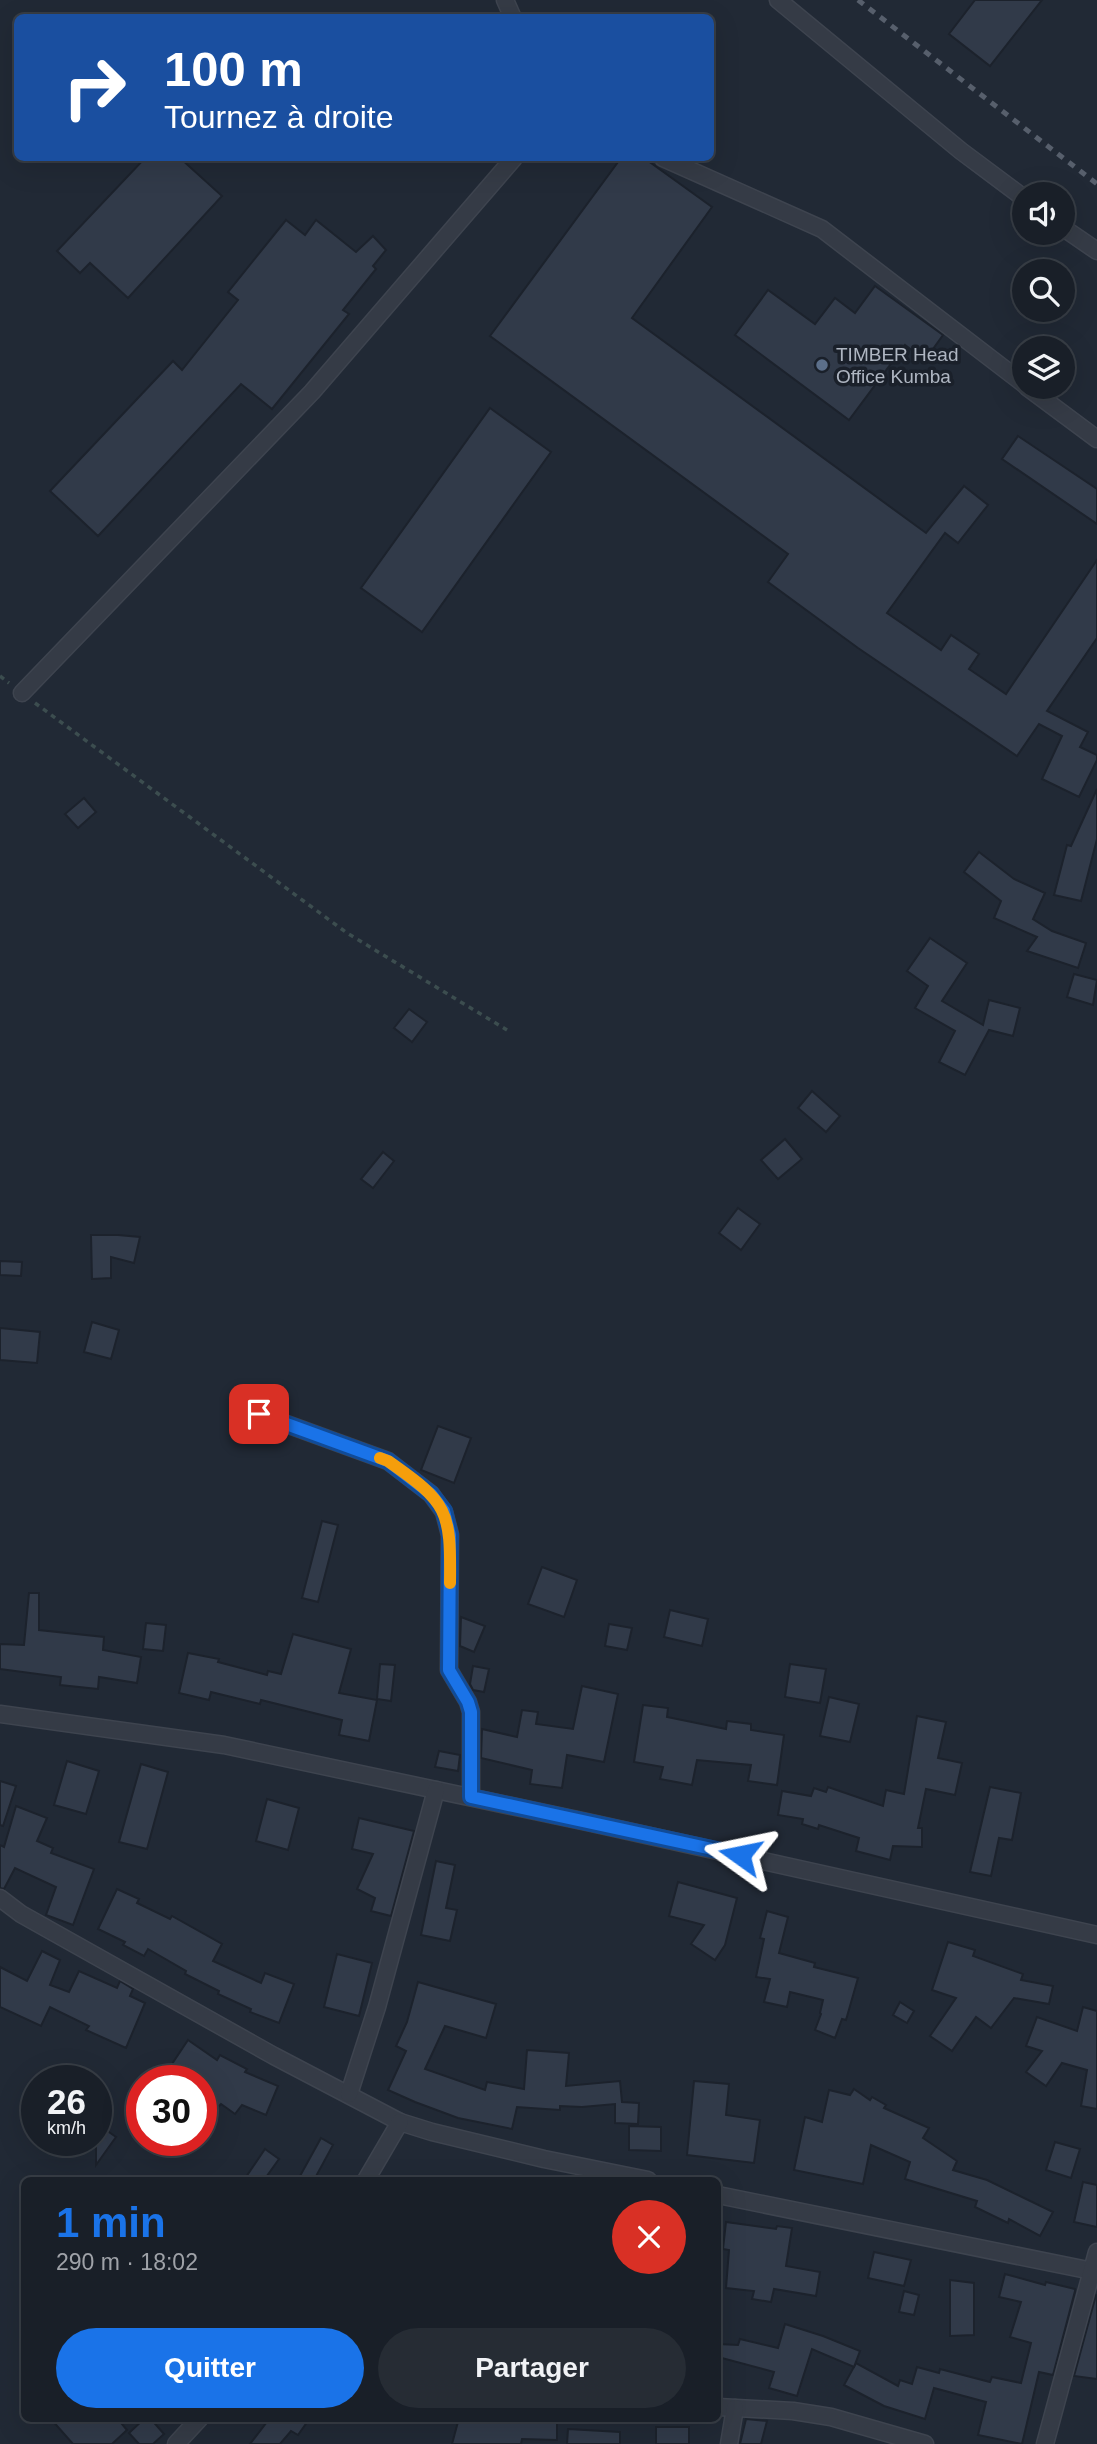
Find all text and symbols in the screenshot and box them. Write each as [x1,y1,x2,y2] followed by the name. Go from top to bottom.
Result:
[49,42,140,133] icon: right
[164,42,303,96] text: 100 m
[164,99,393,135] text: Tournez à droite
[1012,182,1075,399] map controls
[1012,182,1075,245] button: sound
[1012,259,1075,322] button: search
[1012,336,1075,399] button: layers
[836,344,958,387] place label: TIMBER Head Office Kumba
[814,357,830,373] marker: TIMBER Head Office Kumba
[229,1384,289,1444] pin
[240,1395,278,1433] icon: arrive
[703,1818,777,1892] position arrow
[126,2065,217,2156] speed limit sign: 30
[47,2082,86,2121] text: 26
[47,2118,86,2138] text: km/h
[56,2199,166,2246] text: 1 min
[612,2200,686,2274] button: close
[56,2249,198,2275] text: 290 m · 18:02
[56,2328,364,2408] button: Quitter
[378,2328,686,2408] button: Partager

